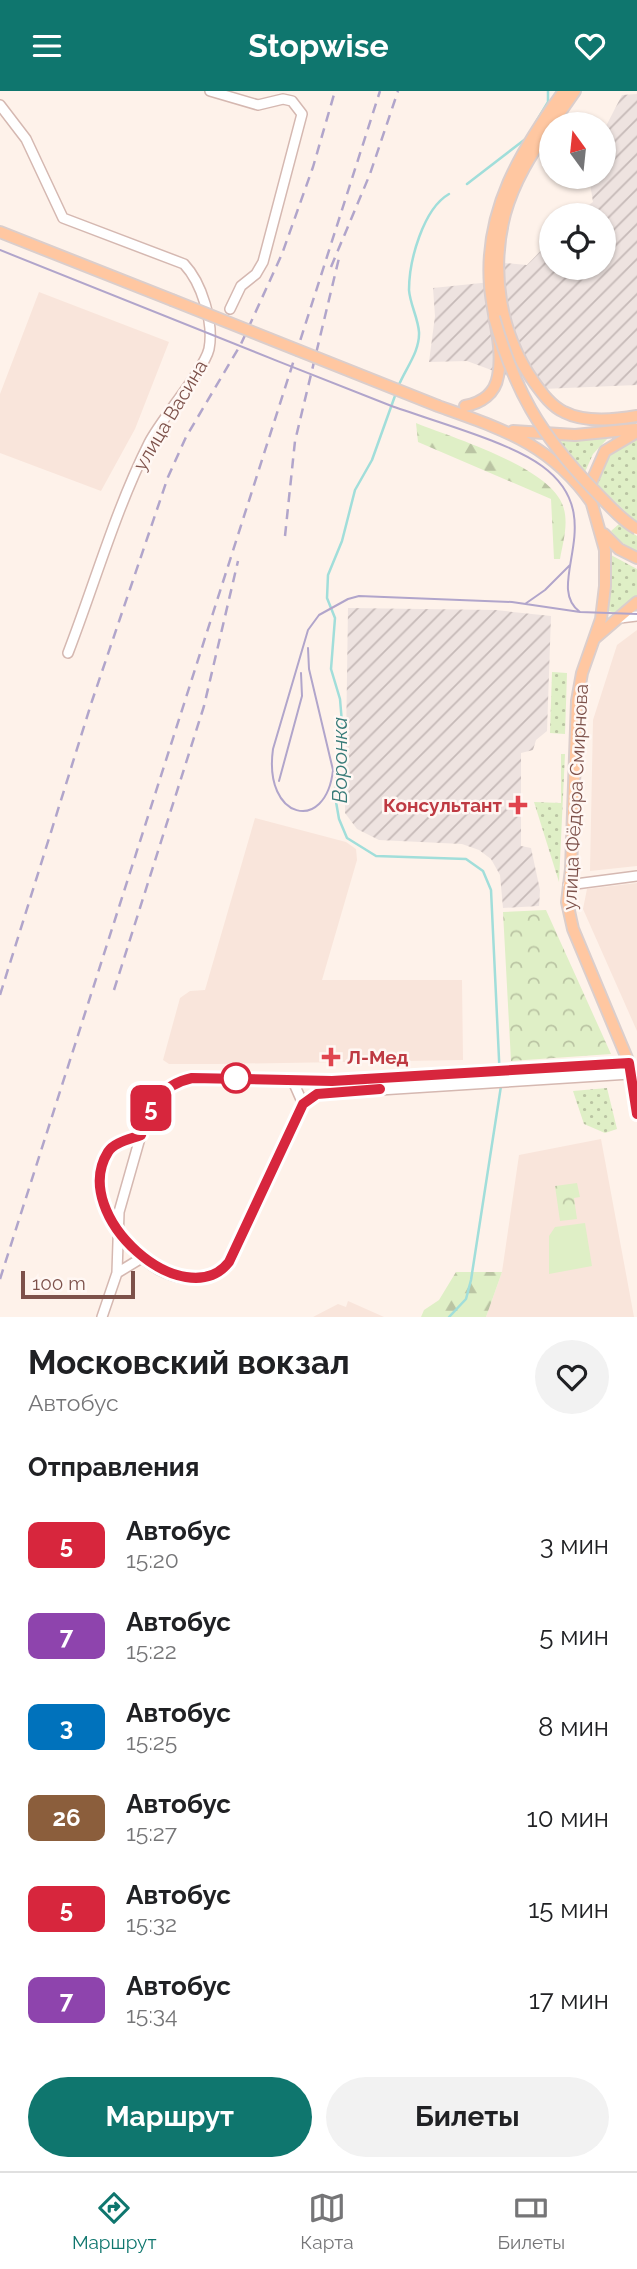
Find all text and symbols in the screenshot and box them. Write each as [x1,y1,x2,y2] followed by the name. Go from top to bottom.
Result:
[28,27,66,65] icon: menu
[248,27,389,64] text: Stopwise
[571,27,609,65] icon: heart
[539,112,616,189] north arrow
[539,112,616,280] map controls
[539,203,616,280] button: locate
[128,356,212,474] street label: улица Васина
[558,683,592,911] street label: улица Фёдора Смирнова
[327,717,352,803] water label: Воронка
[383,794,503,816] place label: Консультант
[508,795,528,815] marker: Консультант
[347,1046,409,1068] place label: Л-Мед
[321,1047,341,1067] marker: Л-Мед
[221,1063,251,1093] unlabelled marker
[128,1085,174,1131] line badge: 5
[144,1093,158,1122] text: 5
[21,1268,135,1300] scale bar
[32,1272,86,1294] text: 100 m
[535,1340,609,1414] button: heart
[28,1343,350,1382] text: Московский вокзал
[28,1389,119,1416] text: Автобус
[28,1452,199,1482] text: Отправления
[126,1516,231,1546] text: Автобус
[60,1530,73,1559] text: 5
[540,1530,609,1560] text: 3 мин
[126,1546,179,1573] text: 15:20
[126,1607,231,1637] text: Автобус
[60,1621,73,1650] text: 7
[539,1621,609,1651] text: 5 мин
[126,1637,177,1664] text: 15:22
[126,1698,231,1728] text: Автобус
[60,1712,73,1741] text: 3
[538,1712,609,1742] text: 8 мин
[126,1728,177,1755] text: 15:25
[126,1789,231,1819] text: Автобус
[52,1803,81,1832] text: 26
[527,1803,609,1833] text: 10 мин
[126,1819,177,1846] text: 15:27
[126,1880,231,1910] text: Автобус
[60,1894,73,1923] text: 5
[528,1894,609,1924] text: 15 мин
[126,1910,177,1937] text: 15:32
[126,1971,231,2001] text: Автобус
[60,1985,73,2014] text: 7
[529,1985,609,2015] text: 17 мин
[126,2001,178,2028] text: 15:34
[28,2077,312,2157] button: Маршрут
[326,2077,609,2157] button: Билеты
[72,2189,156,2253] tab: Маршрут
[300,2189,354,2253] tab: Карта
[498,2189,565,2253] tab: Билеты

